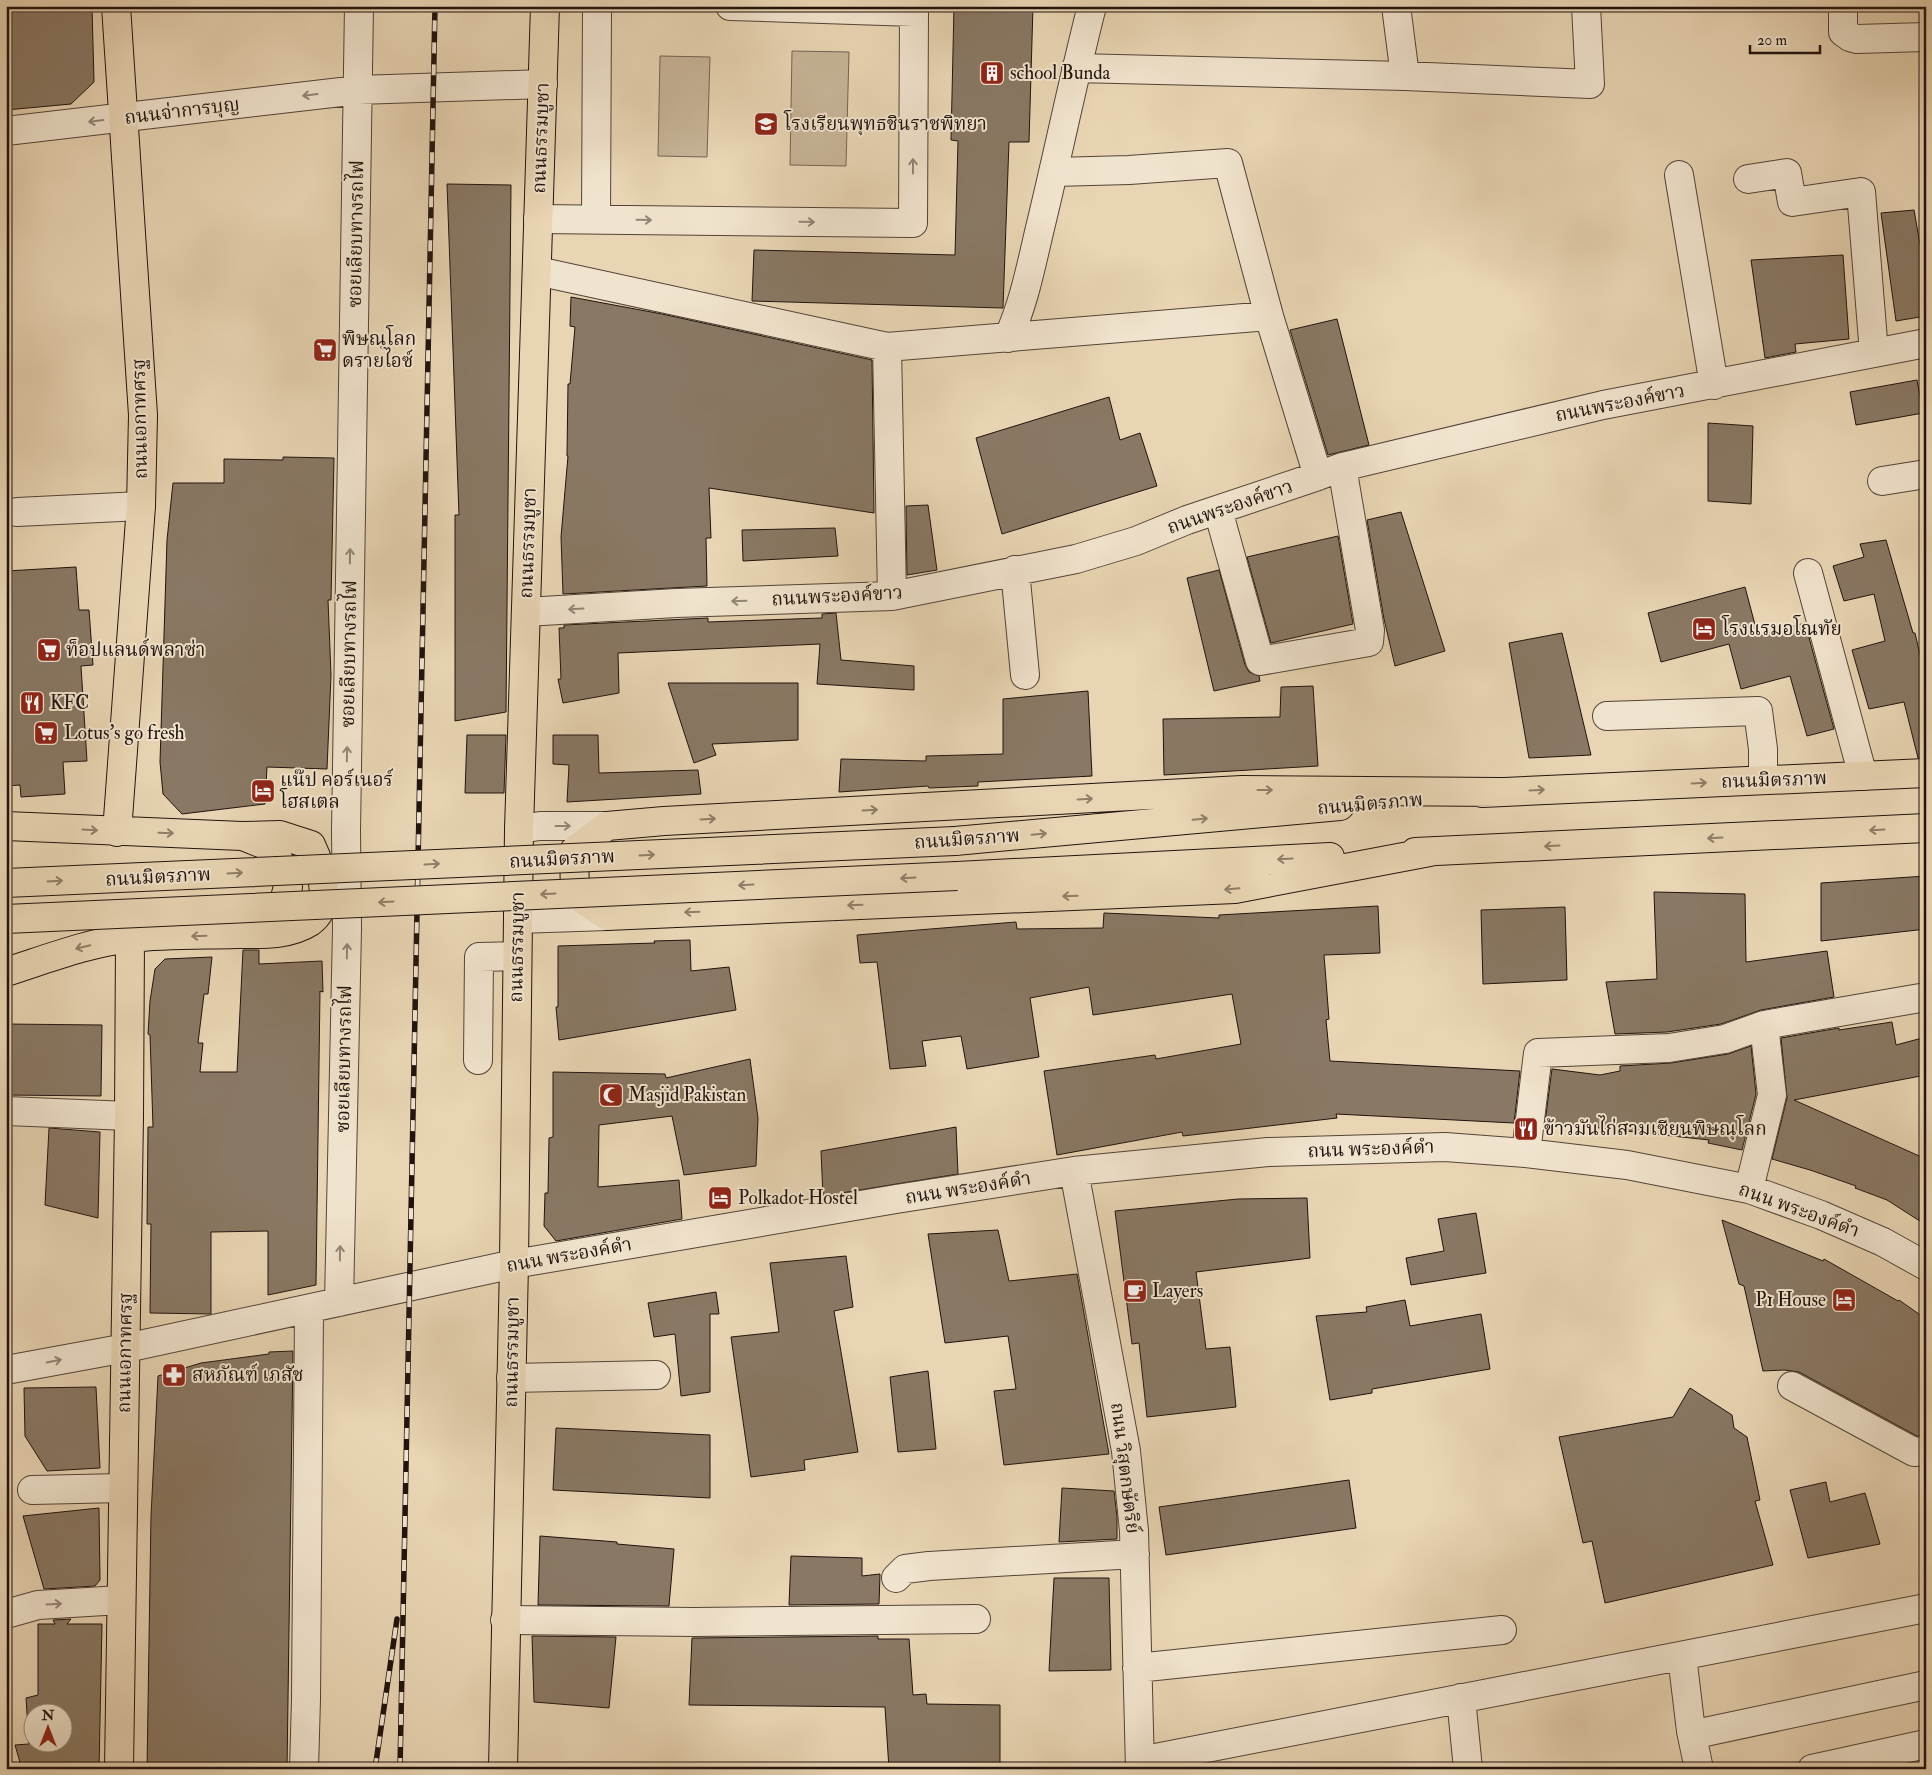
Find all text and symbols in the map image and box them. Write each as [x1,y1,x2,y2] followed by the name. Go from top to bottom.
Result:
[1750,22,1820,54] scale bar
[1757,31,1787,50] text: 20 m
[979,60,1005,86] building icon: school Bunda
[1010,61,1111,85] place label: school Bunda
[527,82,555,194] street label: ถนนธรรมบูชา
[302,90,318,100] one-way arrow
[123,92,241,130] street label: ถนนจ่าการบุญ
[783,109,987,136] place label: โรงเรียนพุทธชินราชพิทยา
[753,111,779,137] school or university icon: โรงเรียนพุทธชินราชพิทยา
[88,116,104,126] one-way arrow
[908,159,918,175] one-way arrow
[341,160,369,308] street label: ซอยเลียบทางรถไฟ
[636,215,652,225] one-way arrow
[799,217,815,226] one-way arrow
[342,324,416,373] place label: พิษณุโลก ดรายไอซ์
[312,337,338,363] supermarket icon: พิษณุโลก ดรายไอซ์
[127,359,153,479] street label: ถนนเอกาทศรฐ
[1553,379,1687,427] street label: ถนนพระองค์ขาว
[1164,474,1296,540] street label: ถนนพระองค์ขาว
[514,487,542,599] street label: ถนนธรรมบูชา
[345,548,355,564] one-way arrow
[334,580,362,728] street label: ซอยเลียบทางรถไฟ
[771,581,903,611] street label: ถนนพระองค์ขาว
[731,596,747,606] one-way arrow
[569,605,585,614] one-way arrow
[1721,614,1842,641] place label: โรงแรมอโณทัย
[1691,616,1717,642] hotel icon: โรงแรมอโณทัย
[36,637,62,663] supermarket icon: ท็อปแลนด์พลาซ่า
[66,638,205,662] place label: ท็อปแลนด์พลาซ่า
[19,690,45,716] restaurant icon: KFC
[50,691,89,715] place label: KFC
[33,720,59,746] supermarket icon: Lotus's go fresh
[64,721,185,745] place label: Lotus's go fresh
[342,746,352,762] one-way arrow
[1721,766,1827,794] street label: ถนนมิตรภาพ
[279,768,394,814] place label: แน๊ป คอร์เนอร์ โฮสเตล
[250,778,276,804] hotel icon: แน๊ป คอร์เนอร์ โฮสเตล
[1690,778,1707,788] one-way arrow
[1256,785,1273,795] one-way arrow
[1528,786,1544,795] one-way arrow
[1316,787,1424,821] street label: ถนนมิตรภาพ
[1077,794,1093,803] one-way arrow
[862,806,878,815] one-way arrow
[700,814,716,824] one-way arrow
[1192,814,1208,824] one-way arrow
[554,821,571,831] one-way arrow
[913,823,1021,855] street label: ถนนมิตรภาพ
[82,826,98,835] one-way arrow
[1869,826,1885,835] one-way arrow
[158,828,174,838] one-way arrow
[1030,829,1046,838] one-way arrow
[1707,833,1723,843] one-way arrow
[1545,841,1561,850] one-way arrow
[508,844,616,874] street label: ถนนมิตรภาพ
[639,850,655,859] one-way arrow
[1278,854,1294,863] one-way arrow
[424,860,440,869] one-way arrow
[104,862,212,892] street label: ถนนมิตรภาพ
[227,869,243,878] one-way arrow
[900,873,916,883] one-way arrow
[46,876,63,886] one-way arrow
[738,881,754,890] one-way arrow
[1224,884,1240,894] one-way arrow
[541,890,557,899] one-way arrow
[504,891,530,1003] street label: ถนนธรรมบูชา
[1062,892,1078,901] one-way arrow
[378,897,394,906] one-way arrow
[847,901,863,910] one-way arrow
[685,907,701,917] one-way arrow
[191,931,207,940] one-way arrow
[75,943,91,952] one-way arrow
[342,943,351,959] one-way arrow
[329,985,357,1133] street label: ซอยเลียบทางรถไฟ
[598,1082,624,1108] mosque icon: Masjid Pakistan
[628,1083,746,1107] place label: Masjid Pakistan
[1544,1114,1767,1141] place label: ข้าวมันไก่สามเซียนพิษณุโลก
[1513,1116,1539,1142] restaurant icon: ข้าวมันไก่สามเซียนพิษณุโลก
[1307,1135,1435,1163] street label: ถนน พระองค์ดำ
[903,1166,1033,1210] street label: ถนน พระองค์ดำ
[1735,1177,1863,1243] street label: ถนน พระองค์ดำ
[707,1185,733,1211] hotel icon: Polkadot Hostel
[738,1186,858,1210] place label: Polkadot Hostel
[504,1232,634,1278] street label: ถนน พระองค์ดำ
[335,1246,345,1262] one-way arrow
[1122,1278,1148,1304] cafe icon: Layers
[1152,1279,1203,1303] place label: Layers
[1831,1287,1857,1313] hotel icon: P1 House
[1755,1288,1826,1312] place label: P1 House
[112,1293,138,1413] street label: ถนนเอกาทศรฐ
[499,1296,525,1408] street label: ถนนธรรมบูชา
[46,1355,62,1365] one-way arrow
[161,1362,187,1388] pharmacy icon: สหภัณฑ์ เภสัช
[192,1363,304,1387] place label: สหภัณฑ์ เภสัช
[1105,1401,1145,1535] street label: ถนน วิสุตกษัตริย์
[46,1600,62,1609] one-way arrow
[22,1702,72,1752] north arrow
[41,1707,55,1724] text: N

